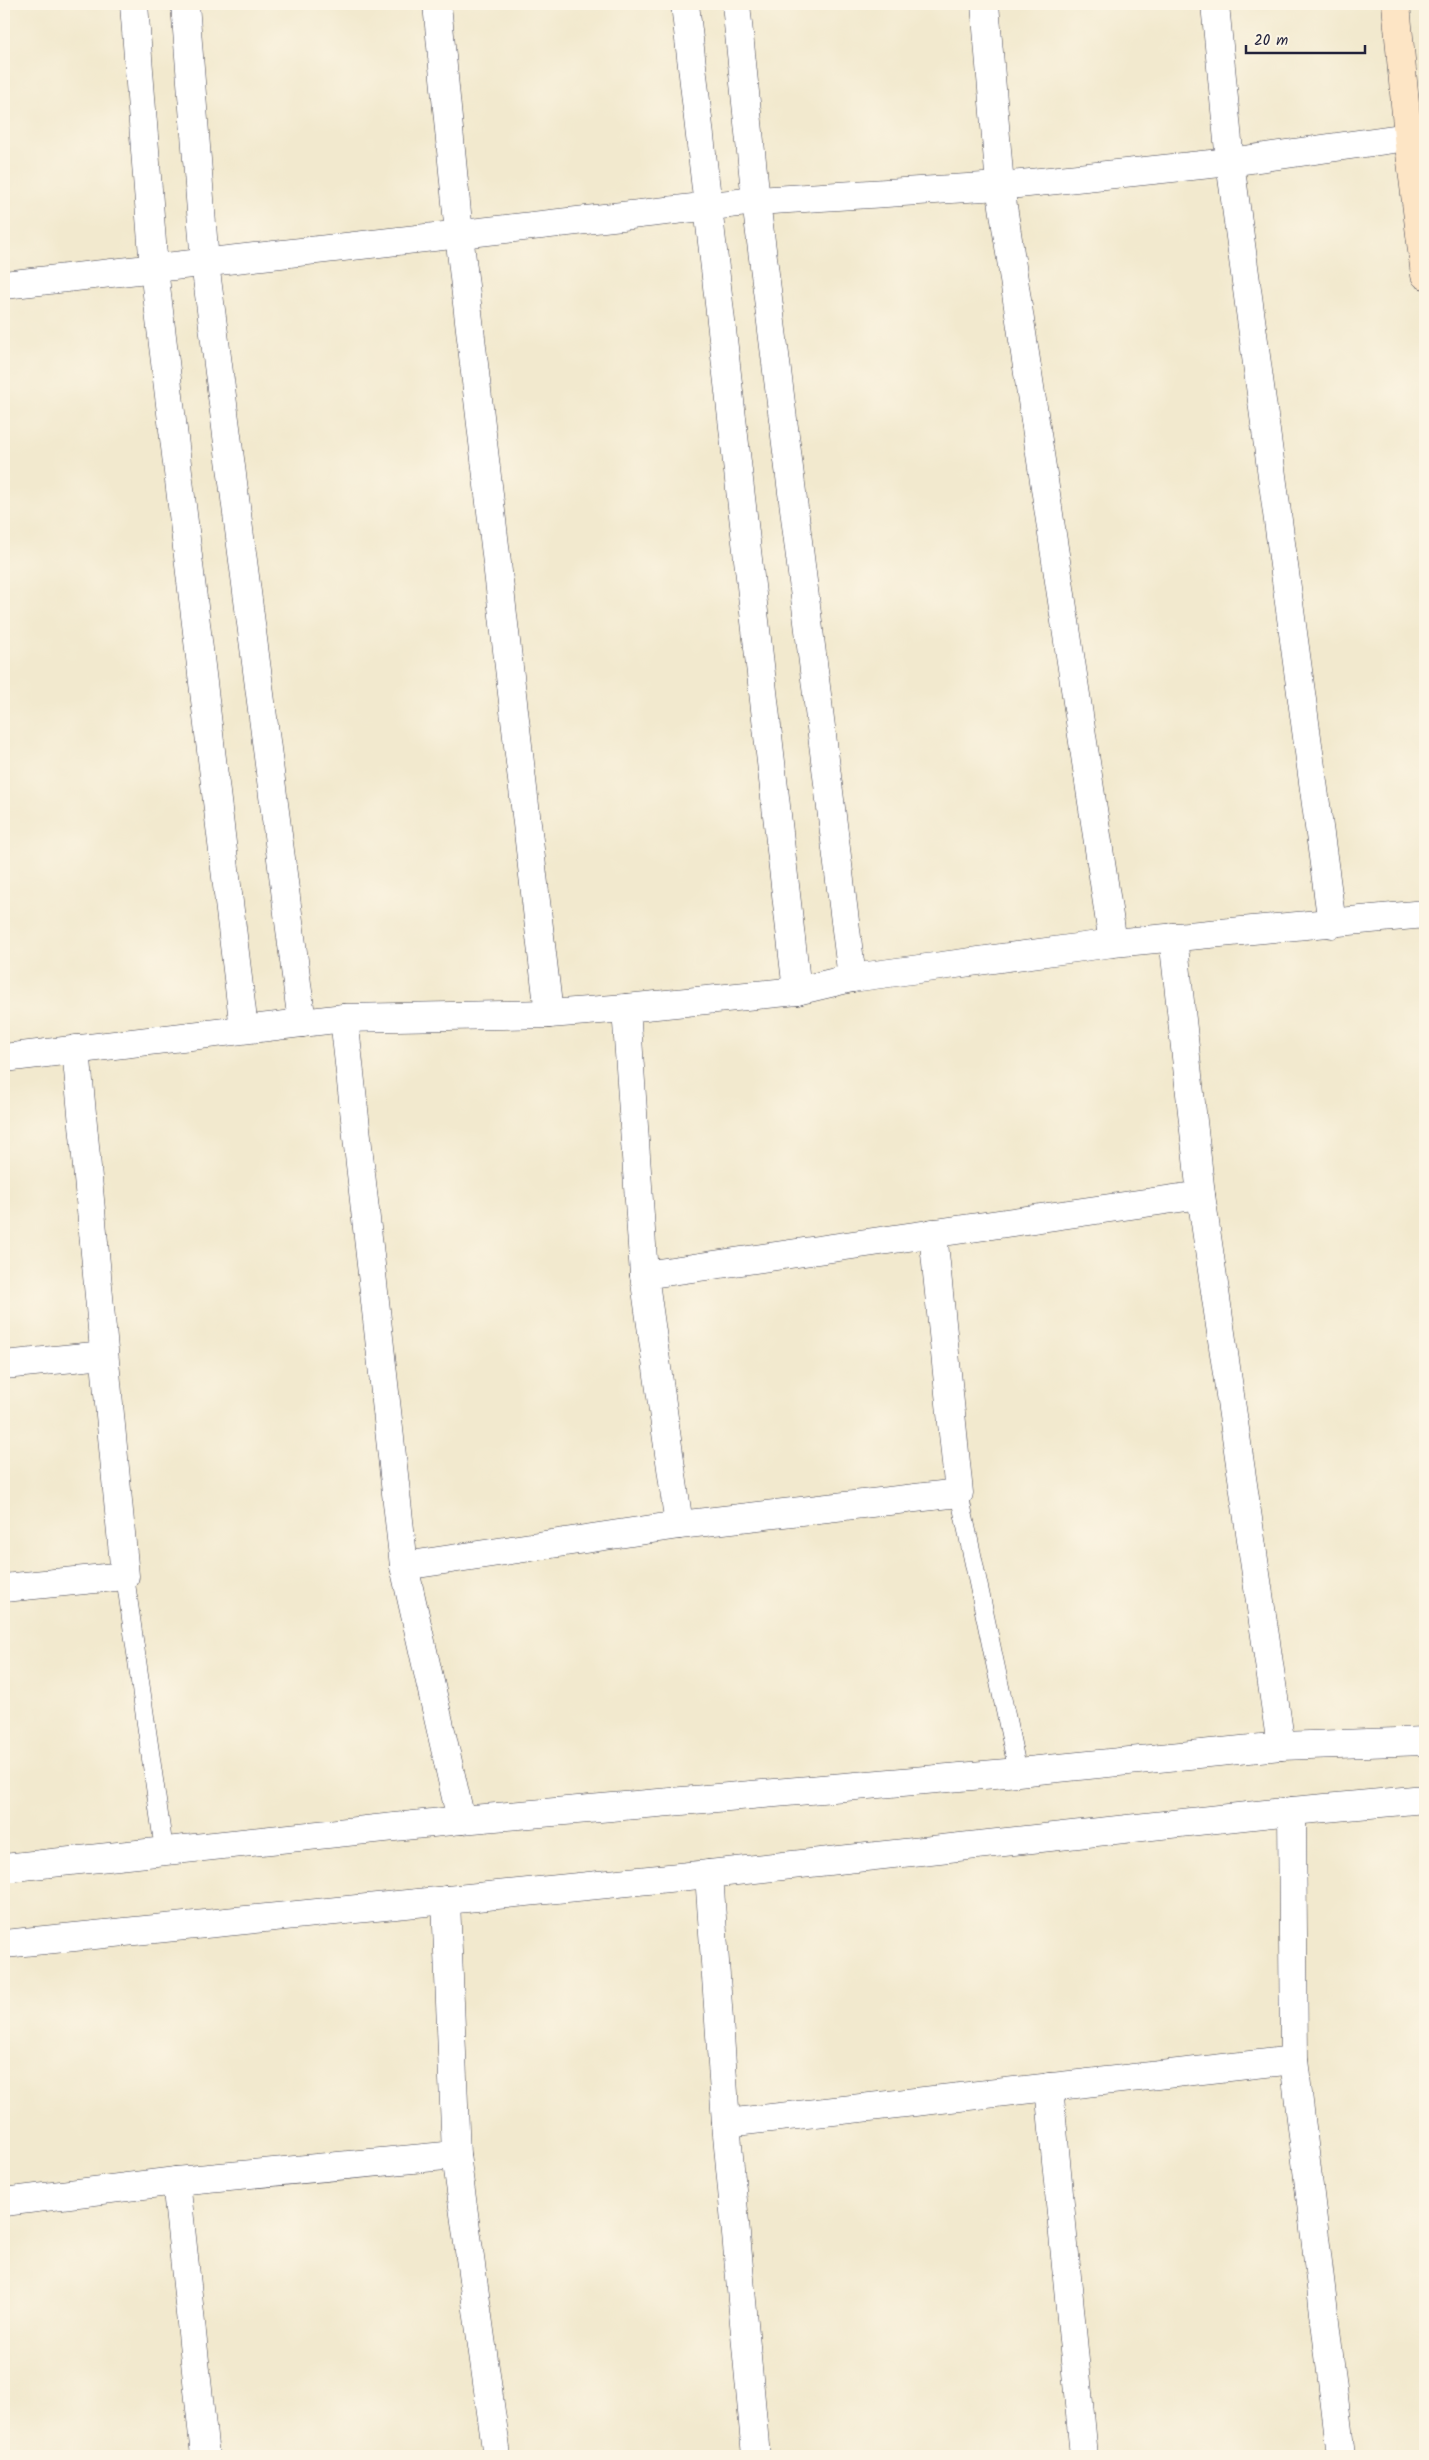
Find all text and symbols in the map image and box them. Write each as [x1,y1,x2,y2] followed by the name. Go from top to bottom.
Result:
[1246,22,1365,54] scale bar
[1254,29,1288,53] text: 20 m

